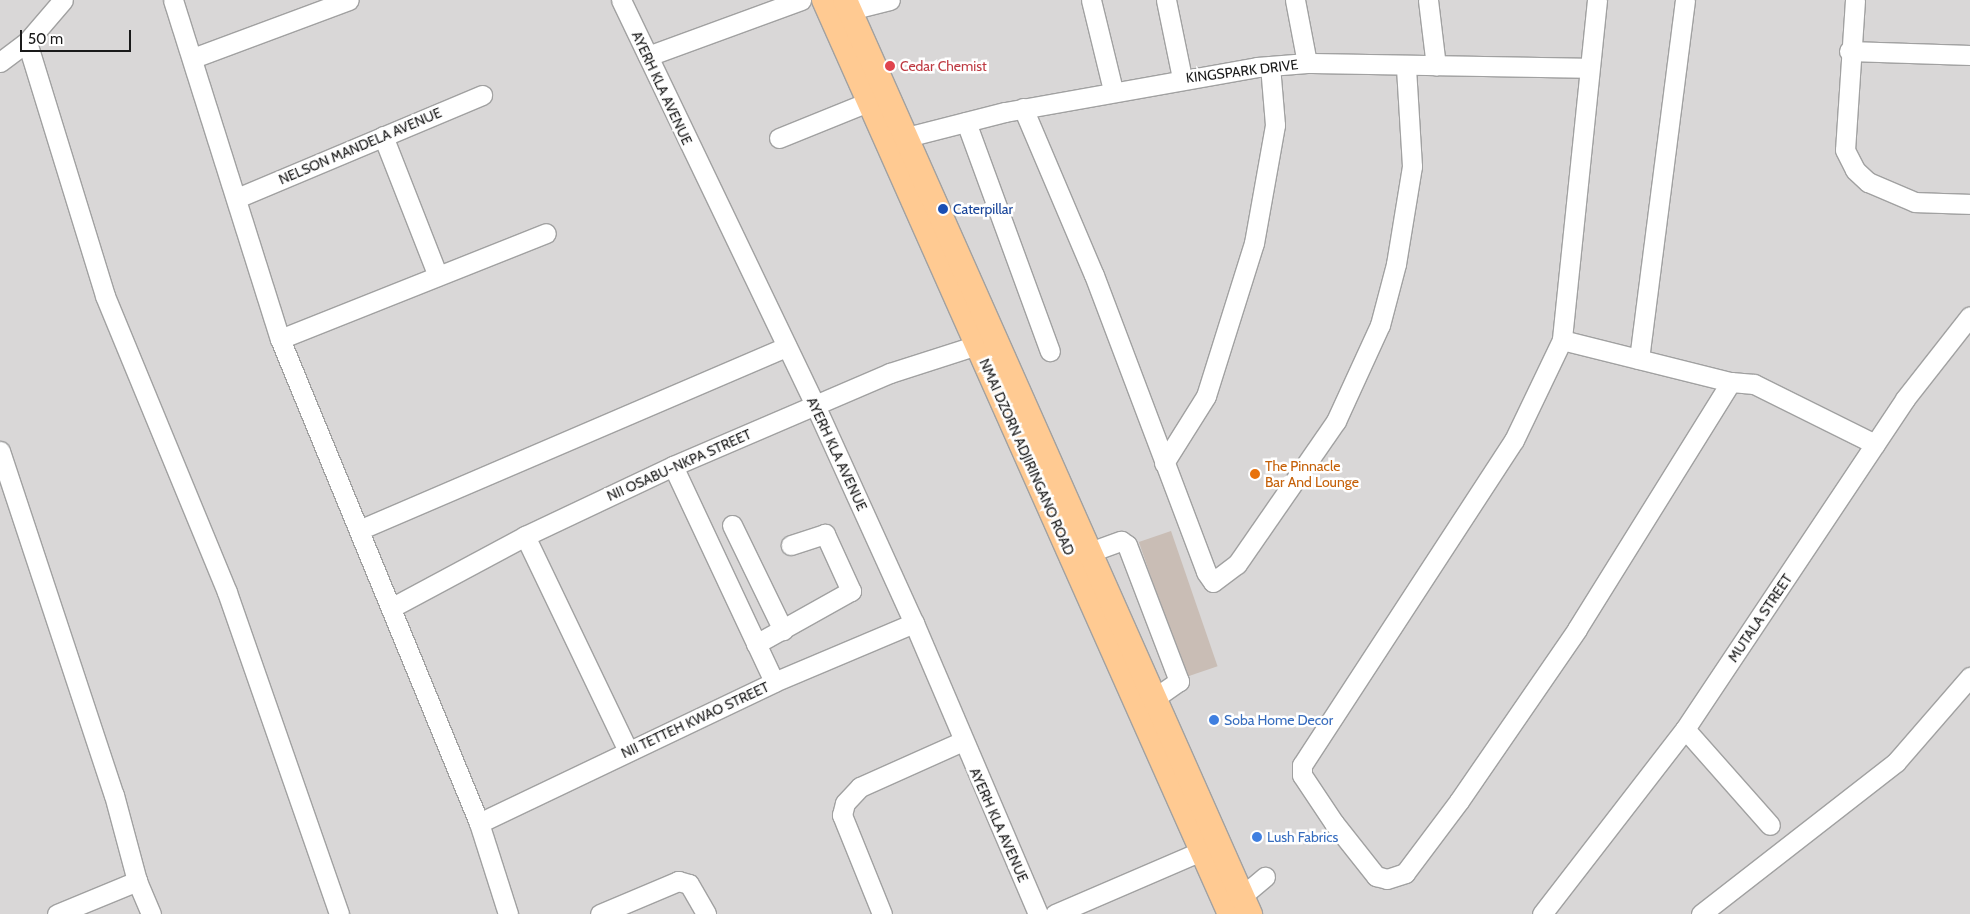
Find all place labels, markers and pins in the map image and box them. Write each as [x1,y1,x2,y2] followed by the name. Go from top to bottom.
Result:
[900,58,987,74] place label: Cedar Chemist
[884,60,896,72] marker: Cedar Chemist
[953,201,1013,217] place label: Caterpillar
[937,203,949,215] marker: Caterpillar
[1265,458,1359,491] place label: The Pinnacle Bar And Lounge
[1249,468,1261,480] marker: The Pinnacle Bar And Lounge
[1224,712,1333,728] place label: Soba Home Decor
[1208,714,1220,726] marker: Soba Home Decor
[1267,829,1338,845] place label: Lush Fabrics
[1251,831,1263,843] marker: Lush Fabrics

